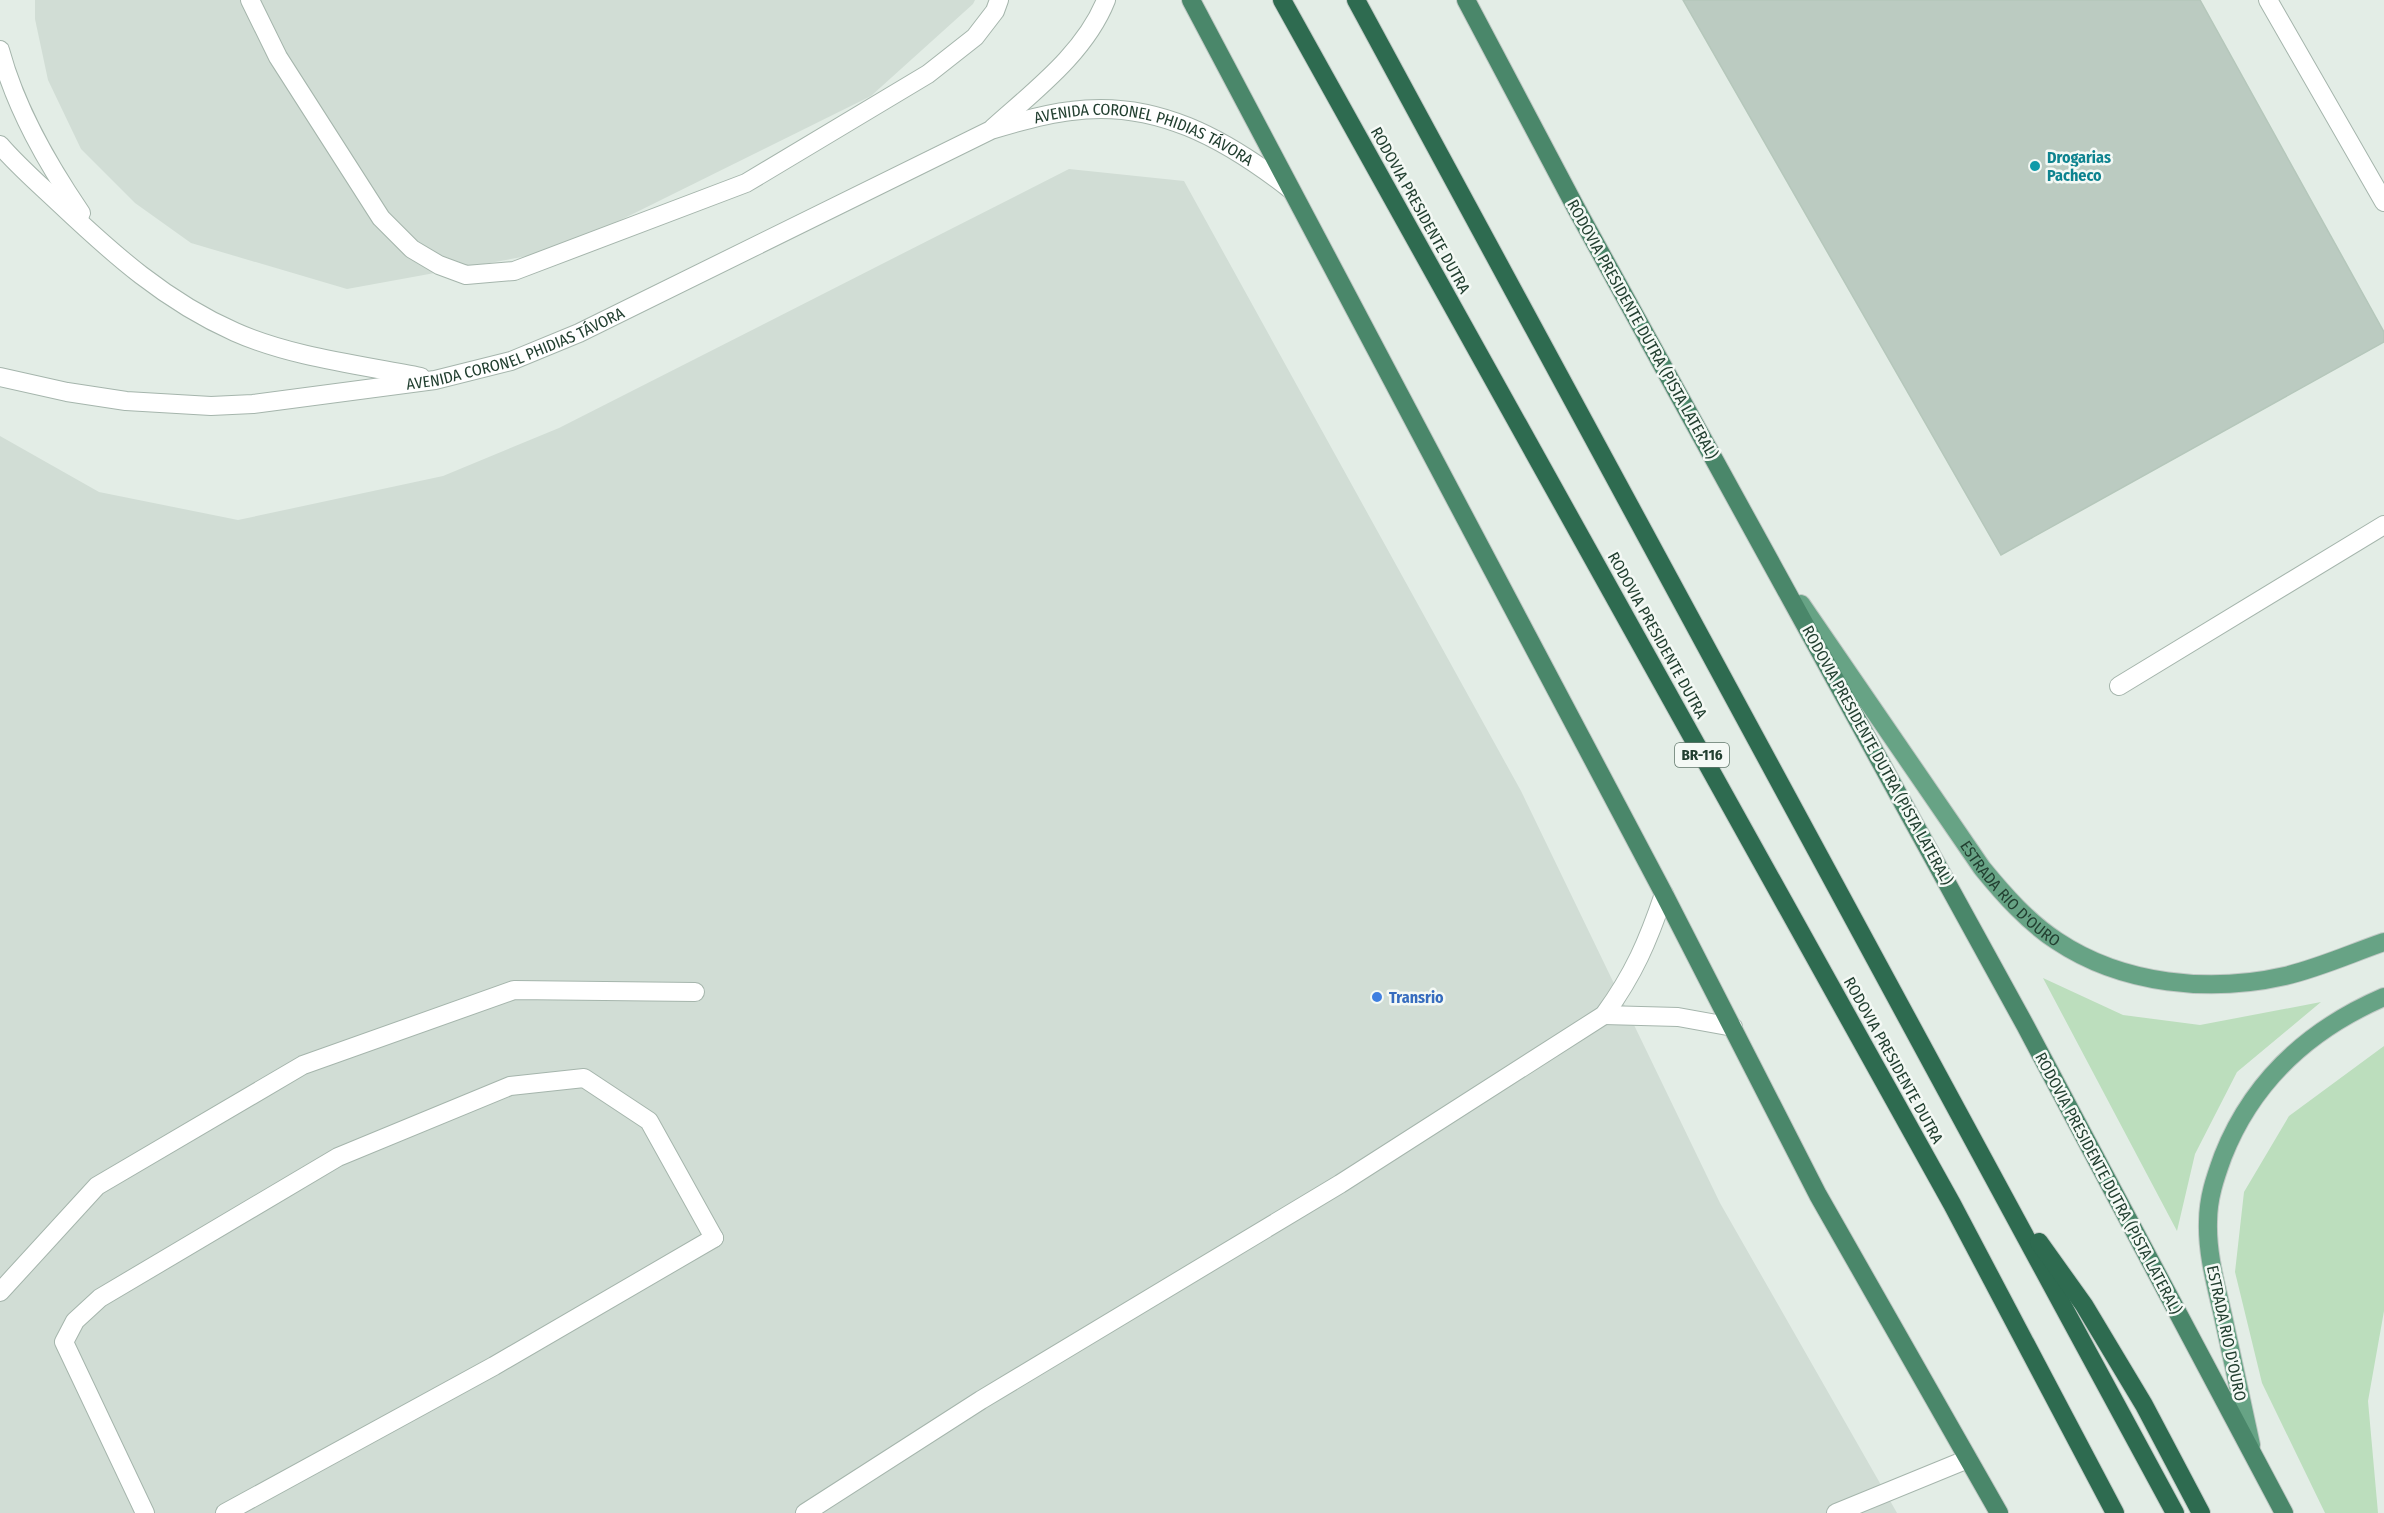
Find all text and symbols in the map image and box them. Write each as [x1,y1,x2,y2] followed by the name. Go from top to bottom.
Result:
[1032,100,1257,170] street label: AVENIDA CORONEL PHIDIAS TÁVORA
[1367,124,1475,297] street label: RODOVIA PRESIDENTE DUTRA
[2047,148,2111,185] place label: Drogarias Pacheco
[2028,159,2042,173] marker: Drogarias Pacheco
[1563,196,1722,462] street label: RODOVIA PRESIDENTE DUTRA (PISTA LATERAL)
[405,303,628,394] street label: AVENIDA CORONEL PHIDIAS TÁVORA
[1604,549,1712,722] street label: RODOVIA PRESIDENTE DUTRA
[1798,622,1957,888] street label: RODOVIA PRESIDENTE DUTRA (PISTA LATERAL)
[1675,743,1729,767] road number: BR-116
[1956,837,2064,950] street label: ESTRADA RIO D'OURO
[1840,974,1948,1147] street label: RODOVIA PRESIDENTE DUTRA
[1389,988,1444,1007] place label: Transrio
[1370,990,1384,1004] marker: Transrio
[2031,1049,2186,1317] street label: RODOVIA PRESIDENTE DUTRA (PISTA LATERAL)
[2203,1264,2250,1403] street label: ESTRADA RIO D'OURO

